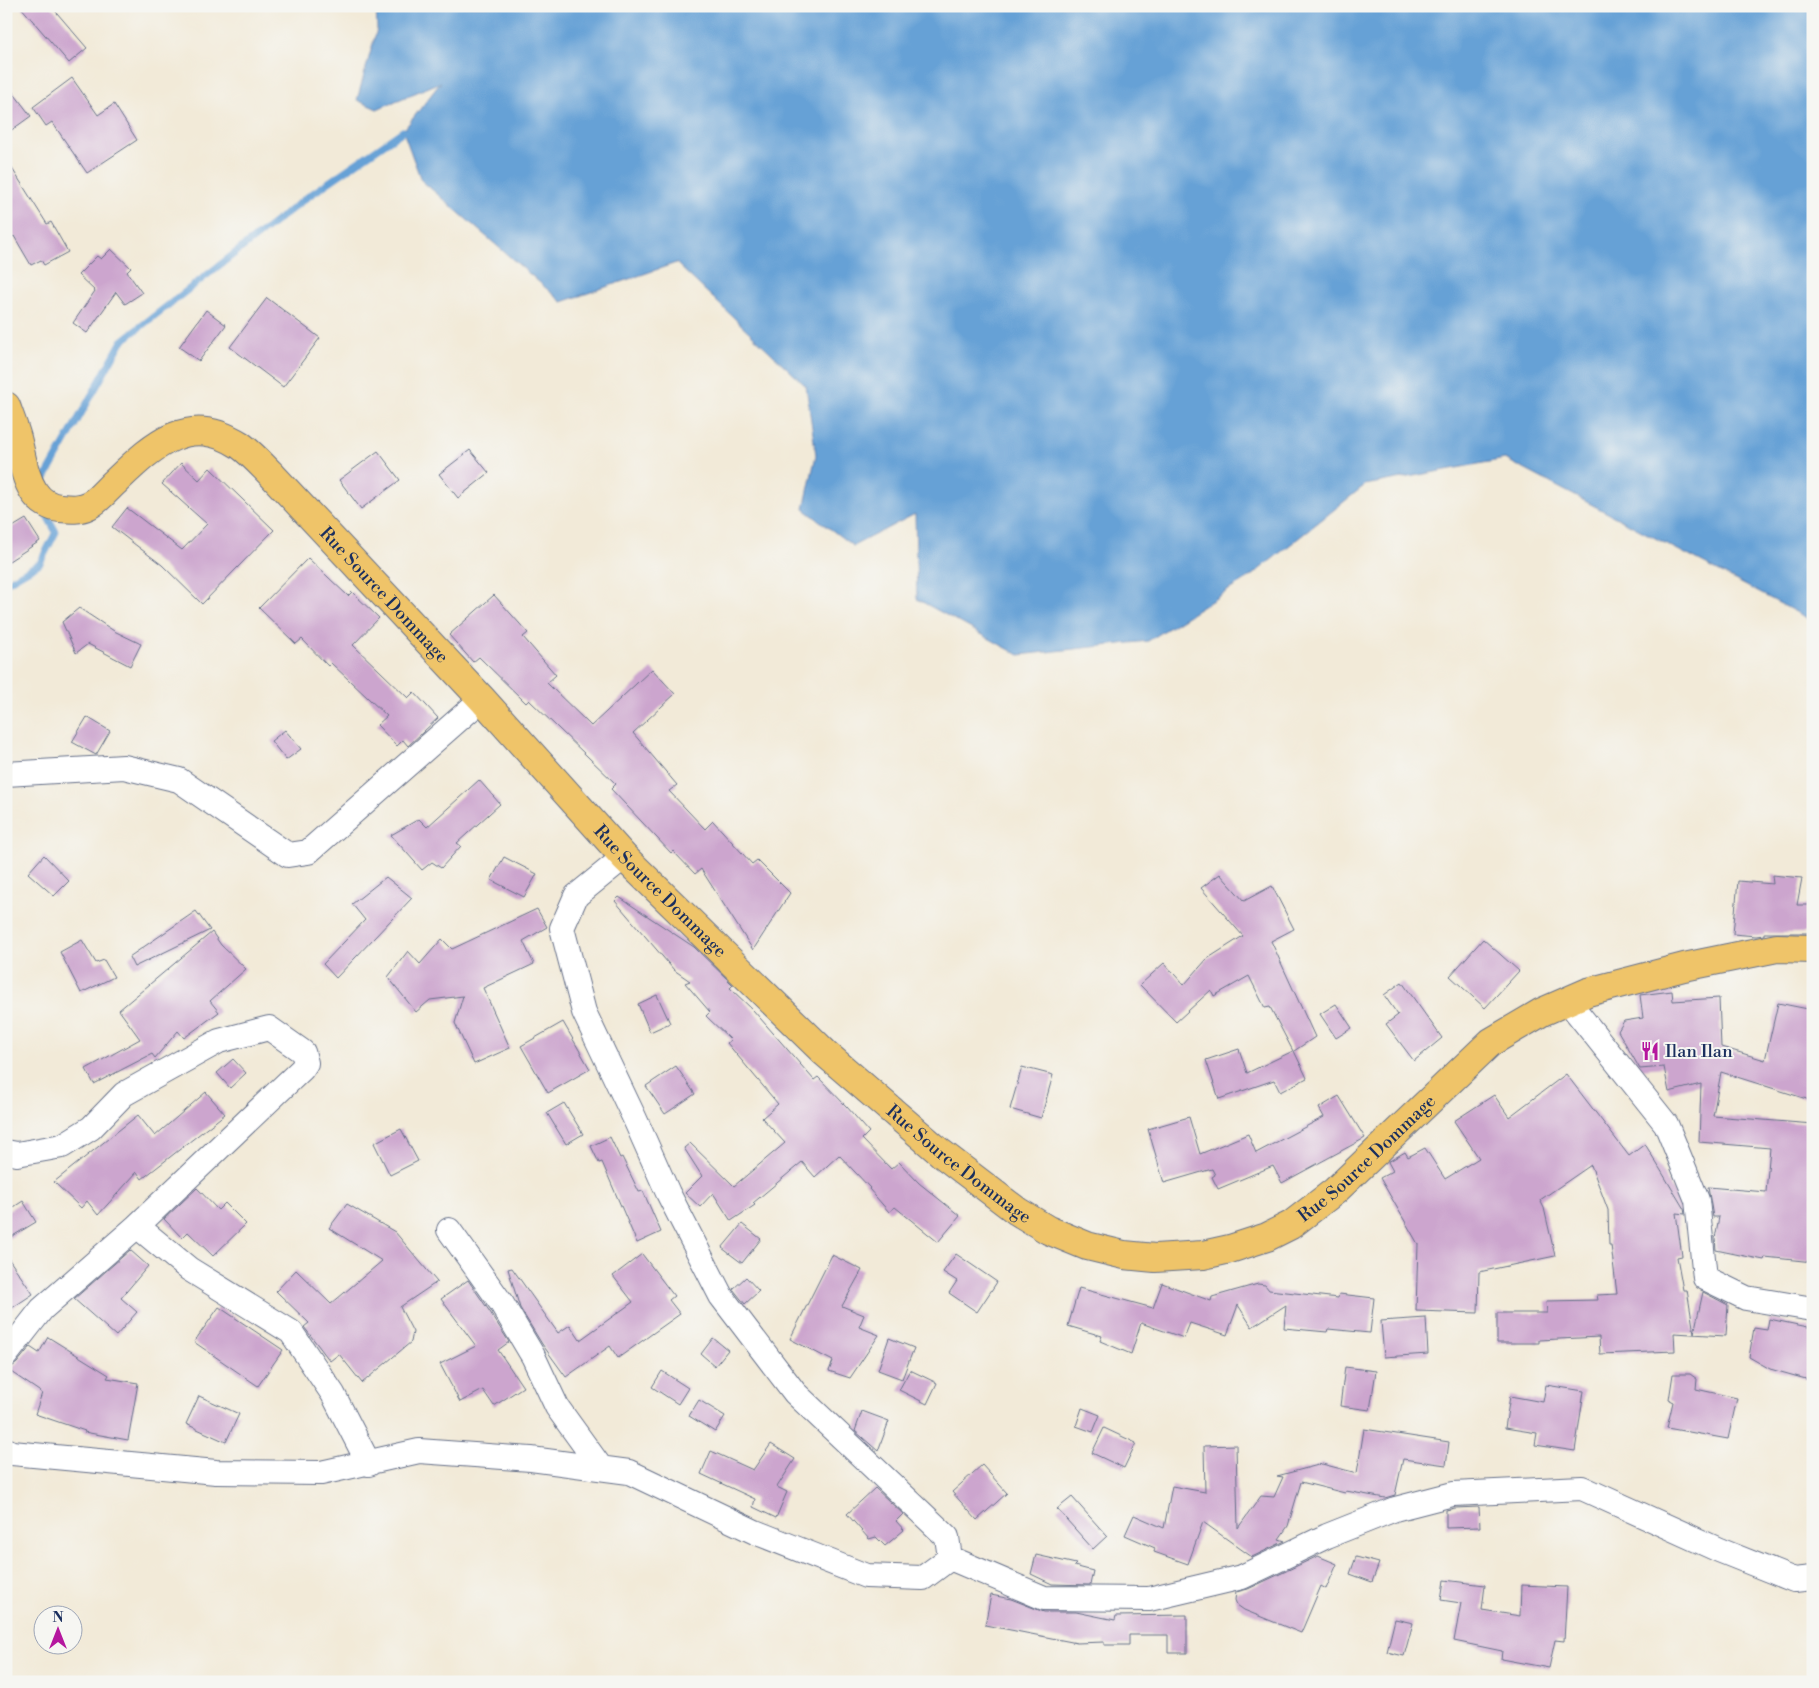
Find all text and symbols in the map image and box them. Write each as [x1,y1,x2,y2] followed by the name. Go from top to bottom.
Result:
[315,522,454,668] street label: Rue Source Dommage
[589,820,732,962] street label: Rue Source Dommage
[1639,1040,1661,1062] restaurant icon: Ilan Ilan
[1665,1040,1733,1063] place label: Ilan Ilan
[1293,1090,1440,1227] street label: Rue Source Dommage
[882,1100,1035,1228] street label: Rue Source Dommage
[32,1606,82,1656] north arrow
[52,1609,64,1627] text: N

